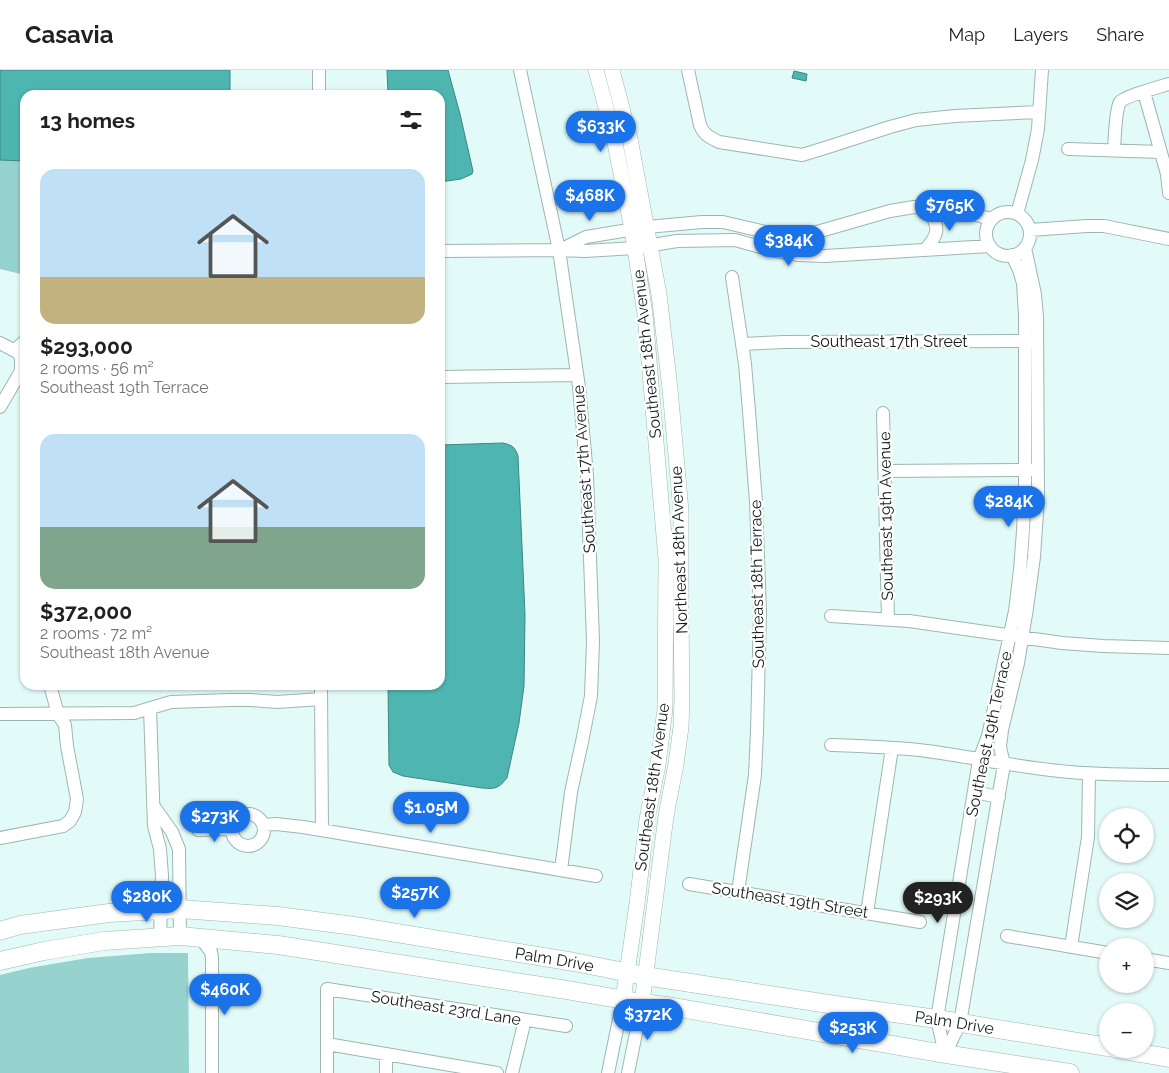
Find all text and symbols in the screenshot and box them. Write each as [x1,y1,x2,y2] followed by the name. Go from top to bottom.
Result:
[25,20,114,49] text: Casavia
[949,24,985,45] text: Map
[1013,24,1068,45] text: Layers
[1096,24,1144,45] text: Share
[397,106,425,134] icon: filters
[40,108,135,133] text: 13 homes
[566,111,636,153] pin: $633K
[577,117,625,136] text: $633K
[555,180,625,222] pin: $468K
[565,186,615,205] text: $468K
[915,190,985,232] pin: $765K
[926,196,974,215] text: $765K
[188,201,278,291] icon: home
[754,224,824,267] pin: $384K
[765,231,813,250] text: $384K
[629,269,665,439] street label: Southeast 18th Avenue
[810,332,968,351] street label: Southeast 17th Street
[40,334,133,359] text: $293,000
[40,359,154,378] text: 2 rooms · 56 m²
[40,378,209,397] text: Southeast 19th Terrace
[569,384,599,554] street label: Southeast 17th Avenue
[875,431,897,601] street label: Southeast 19th Avenue
[188,466,278,556] icon: home
[667,466,691,634] street label: Northeast 18th Avenue
[974,486,1044,528] pin: $284K
[985,492,1033,511] text: $284K
[746,499,768,669] street label: Southeast 18th Terrace
[40,599,132,624] text: $372,000
[40,624,152,643] text: 2 rooms · 72 m²
[40,643,209,662] text: Southeast 18th Avenue
[962,650,1016,818] street label: Southeast 19th Terrace
[631,702,673,872] street label: Southeast 18th Avenue
[390,792,472,834] pin: $1.05M
[404,798,458,817] text: $1.05M
[180,800,250,843] pin: $273K
[191,807,239,826] text: $273K
[1099,808,1154,1058] map controls
[1099,808,1154,863] button: locate
[1099,873,1154,928] button: layers
[380,876,450,919] pin: $257K
[710,878,870,922] street label: Southeast 19th Street
[112,880,182,923] pin: $280K
[903,882,973,924] pin: $293K
[391,883,439,902] text: $257K
[122,887,172,906] text: $280K
[914,888,962,907] text: $293K
[1099,938,1154,993] button: +
[514,943,596,975] street label: Palm Drive
[190,974,260,1016] pin: $460K
[200,980,250,999] text: $460K
[370,987,522,1029] street label: Southeast 23rd Lane
[613,998,683,1041] pin: $372K
[1099,1003,1154,1058] button: −
[624,1005,672,1024] text: $372K
[914,1007,996,1038] street label: Palm Drive
[818,1012,888,1054] pin: $253K
[829,1018,877,1037] text: $253K

